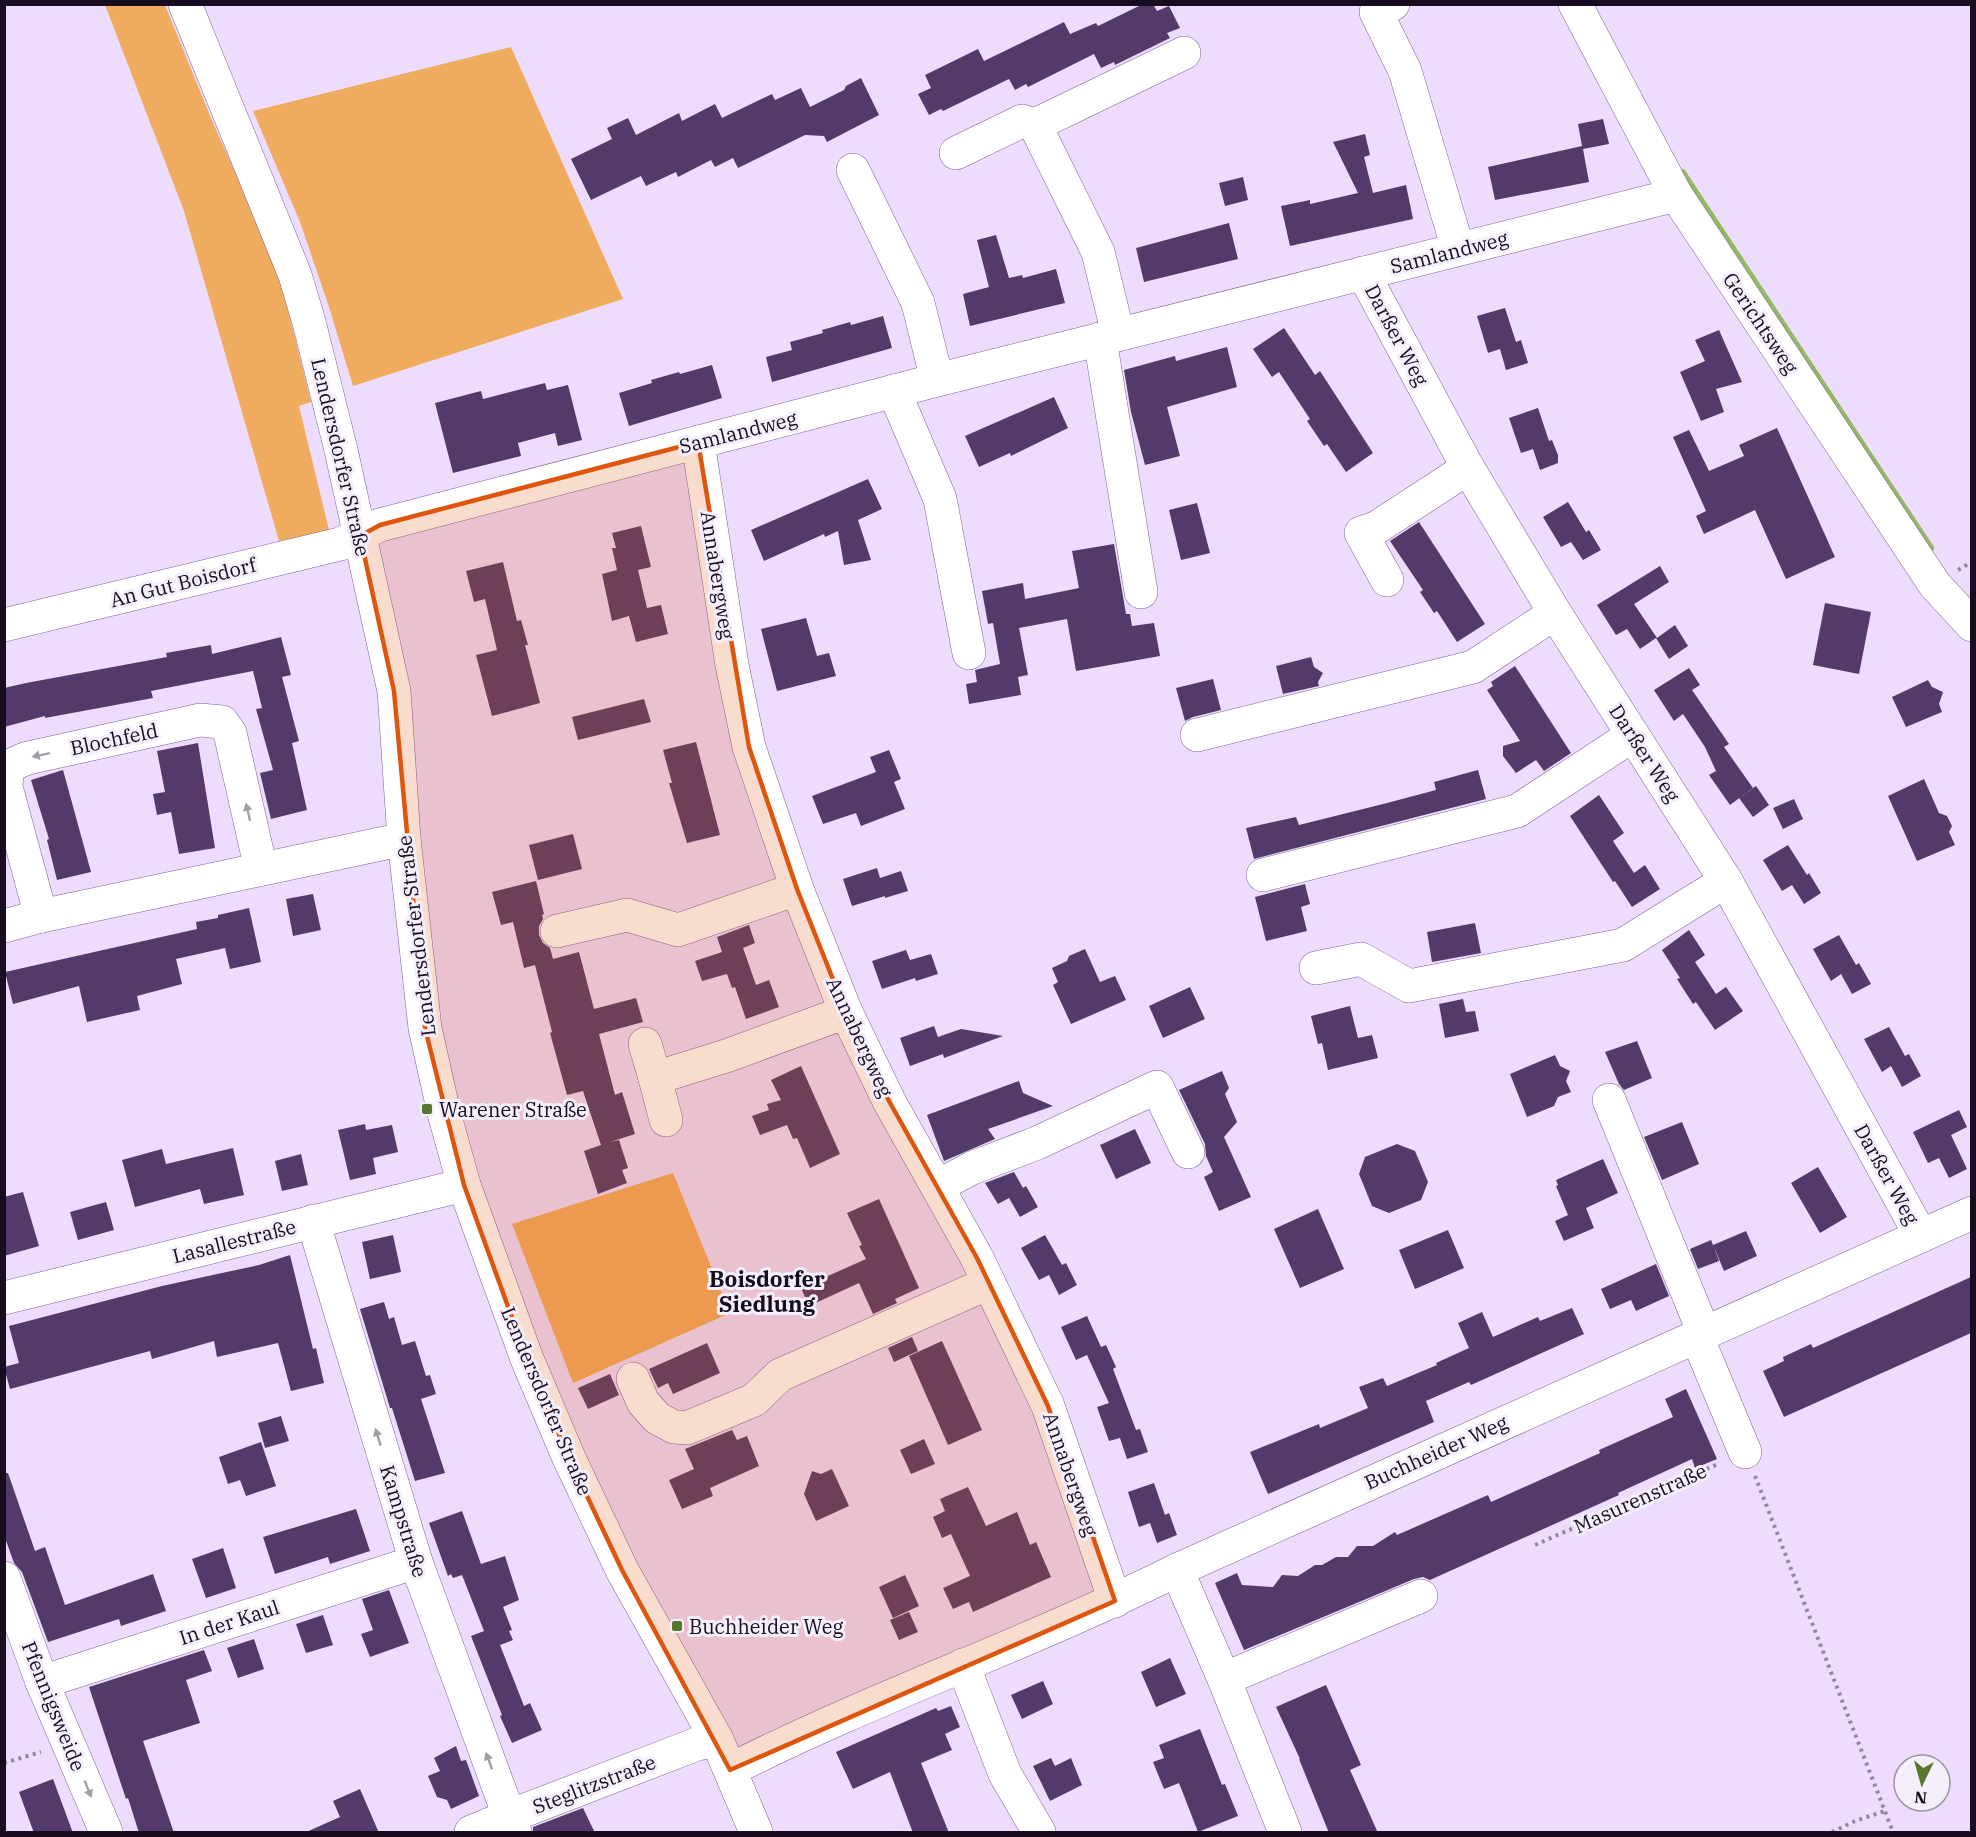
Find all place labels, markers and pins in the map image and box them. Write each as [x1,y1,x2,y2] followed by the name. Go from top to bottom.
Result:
[439,1096,587,1123] place label: Warener Straße
[420,1102,434,1116] marker: Warener Straße
[689,1613,843,1640] place label: Buchheider Weg
[670,1619,684,1633] marker: Buchheider Weg

